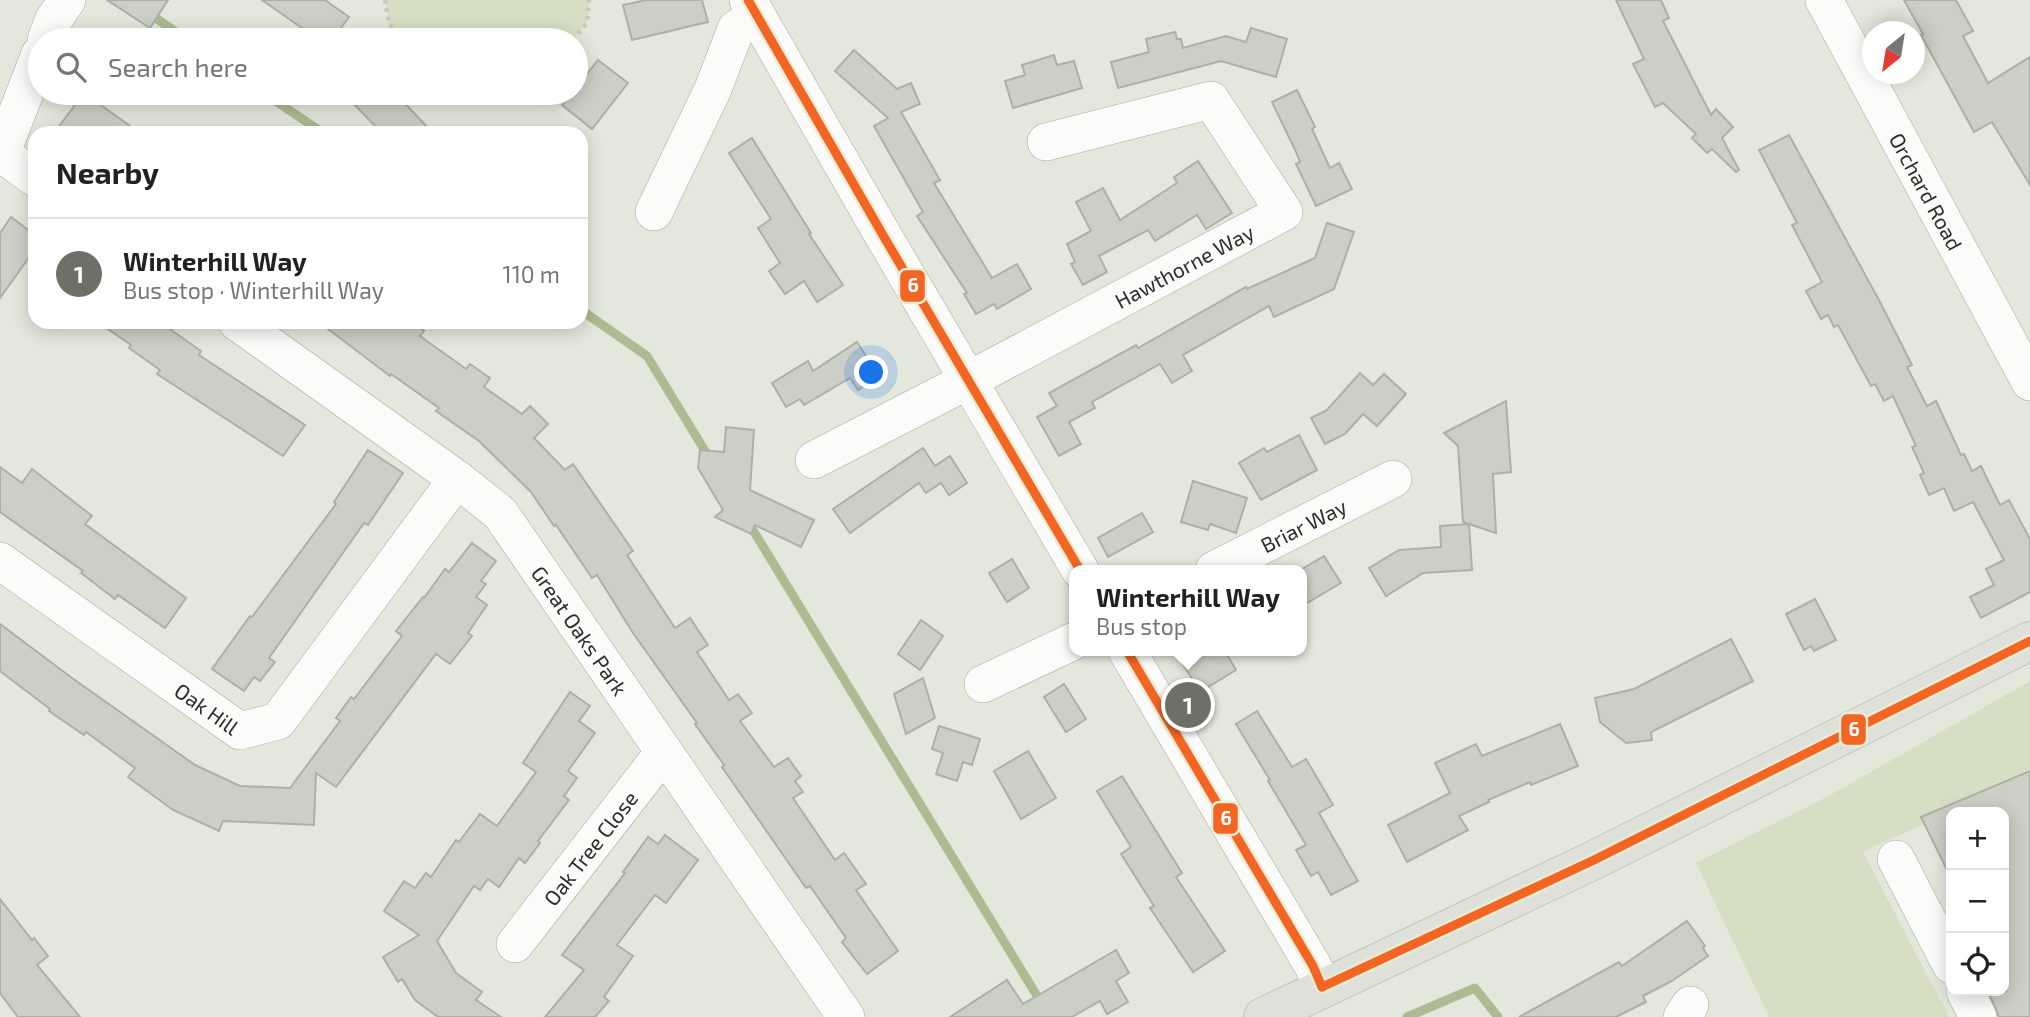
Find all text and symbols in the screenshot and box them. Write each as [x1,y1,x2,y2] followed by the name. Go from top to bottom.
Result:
[1862,21,1925,84] north arrow
[28,28,588,105] search box
[52,48,90,86] icon: search
[108,51,248,82] text: Search here
[1885,128,1969,254] street label: Orchard Road
[56,154,159,190] text: Nearby
[1110,218,1258,313] street label: Hawthorne Way
[123,245,307,276] text: Winterhill Way
[74,260,84,288] text: 1
[503,260,560,288] text: 110 m
[899,269,926,303] line badge: 6
[907,273,919,296] text: 6
[123,276,384,304] text: Bus stop · Winterhill Way
[854,355,888,389] your location
[1256,492,1350,557] street label: Briar Way
[527,560,634,700] street label: Great Oaks Park
[1069,565,1307,656] popup
[1096,581,1280,612] text: Winterhill Way
[1096,612,1187,640] text: Bus stop
[170,677,245,739] street label: Oak Hill
[1165,679,1211,731] pin: 1
[1840,713,1867,746] line badge: 6
[1848,717,1860,740] text: 6
[538,785,642,910] street label: Oak Tree Close
[1212,802,1239,835] line badge: 6
[1220,806,1232,829] text: 6
[1946,807,2009,996] map controls
[1946,807,2009,870] button: +
[1946,870,2009,933] button: −
[1946,933,2009,996] button: locate

